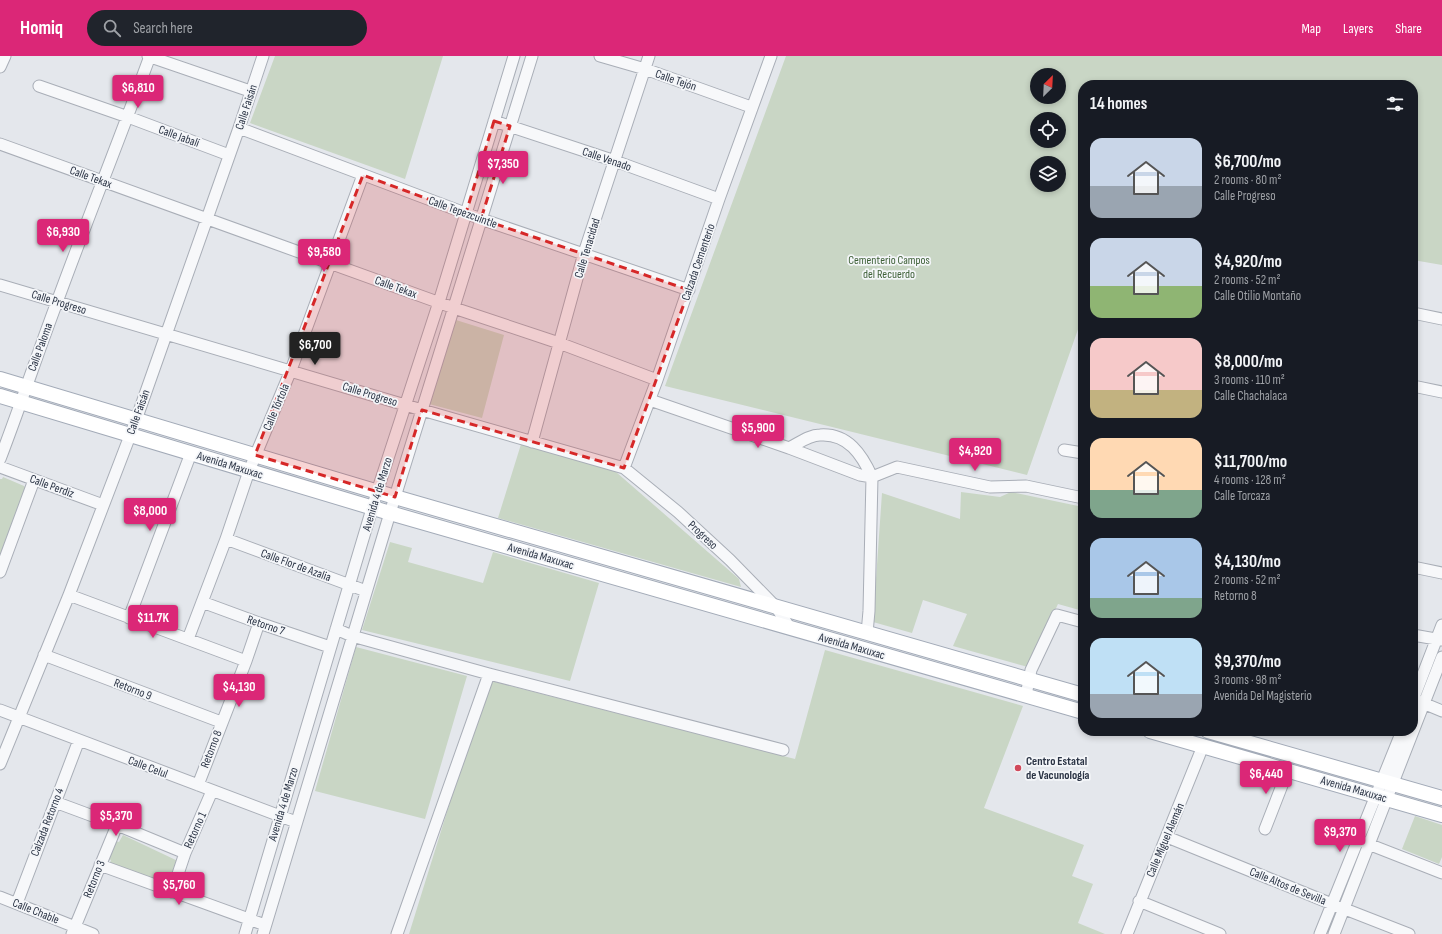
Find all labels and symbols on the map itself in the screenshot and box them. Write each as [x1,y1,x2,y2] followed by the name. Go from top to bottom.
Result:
[653,66,698,95] street label: Calle Tejón
[1030,68,1066,104] north arrow
[105,75,171,109] pin: $6,810
[232,83,261,132] street label: Calle Faisán
[156,122,202,151] street label: Calle Jabalí
[580,144,633,175] street label: Calle Venado
[470,151,536,185] pin: $7,350
[68,163,115,192] street label: Calle Tekax
[426,193,500,232] street label: Calle Tepezcuintle
[571,216,604,280] street label: Calle Tenacidad
[30,219,96,253] pin: $6,930
[678,222,719,303] street label: Calzada Cementerio
[291,239,357,273] pin: $9,580
[848,253,930,282] park label: Cementerio Campos del Recuerdo
[373,273,420,302] street label: Calle Tekax
[29,287,88,318] street label: Calle Progreso
[25,321,56,373] street label: Calle Paloma
[282,332,348,366] pin: $6,700
[340,379,399,410] street label: Calle Progreso
[260,381,293,433] street label: Calle Tórtola
[123,388,153,437] street label: Calle Faisán
[725,415,791,449] pin: $5,900
[942,438,1008,472] pin: $4,920
[194,448,265,483] street label: Avenida Maxuxac
[359,455,396,534] street label: Avenida 4 de Marzo
[28,472,77,502] street label: Calle Perdiz
[117,498,183,532] pin: $8,000
[685,518,721,553] street label: Progreso
[505,540,576,573] street label: Avenida Maxuxac
[259,546,333,585] street label: Calle Flor de Azalia
[120,605,186,639] pin: $11.7K
[245,612,287,639] street label: Retorno 7
[816,630,887,663] street label: Avenida Maxuxac
[206,674,272,708] pin: $4,130
[112,675,154,704] street label: Retorno 9
[197,728,226,770] street label: Retorno 8
[126,753,170,782] street label: Calle Celul
[1026,754,1090,783] place label: Centro Estatal de Vacunología
[1233,761,1299,795] pin: $6,440
[1013,763,1023,773] marker: Centro Estatal de Vacunología
[265,765,302,844] street label: Avenida 4 de Marzo
[1318,773,1389,806] street label: Avenida Maxuxac
[28,786,67,859] street label: Calzada Retorno 4
[1143,801,1188,880] street label: Calle Miguel Alemán
[83,803,149,837] pin: $5,370
[181,809,210,851] street label: Retorno 1
[1307,819,1373,853] pin: $9,370
[80,858,109,900] street label: Retorno 3
[1247,864,1329,909] street label: Calle Altos de Sevilla
[146,872,212,906] pin: $5,760
[10,895,62,928] street label: Calle Chable

